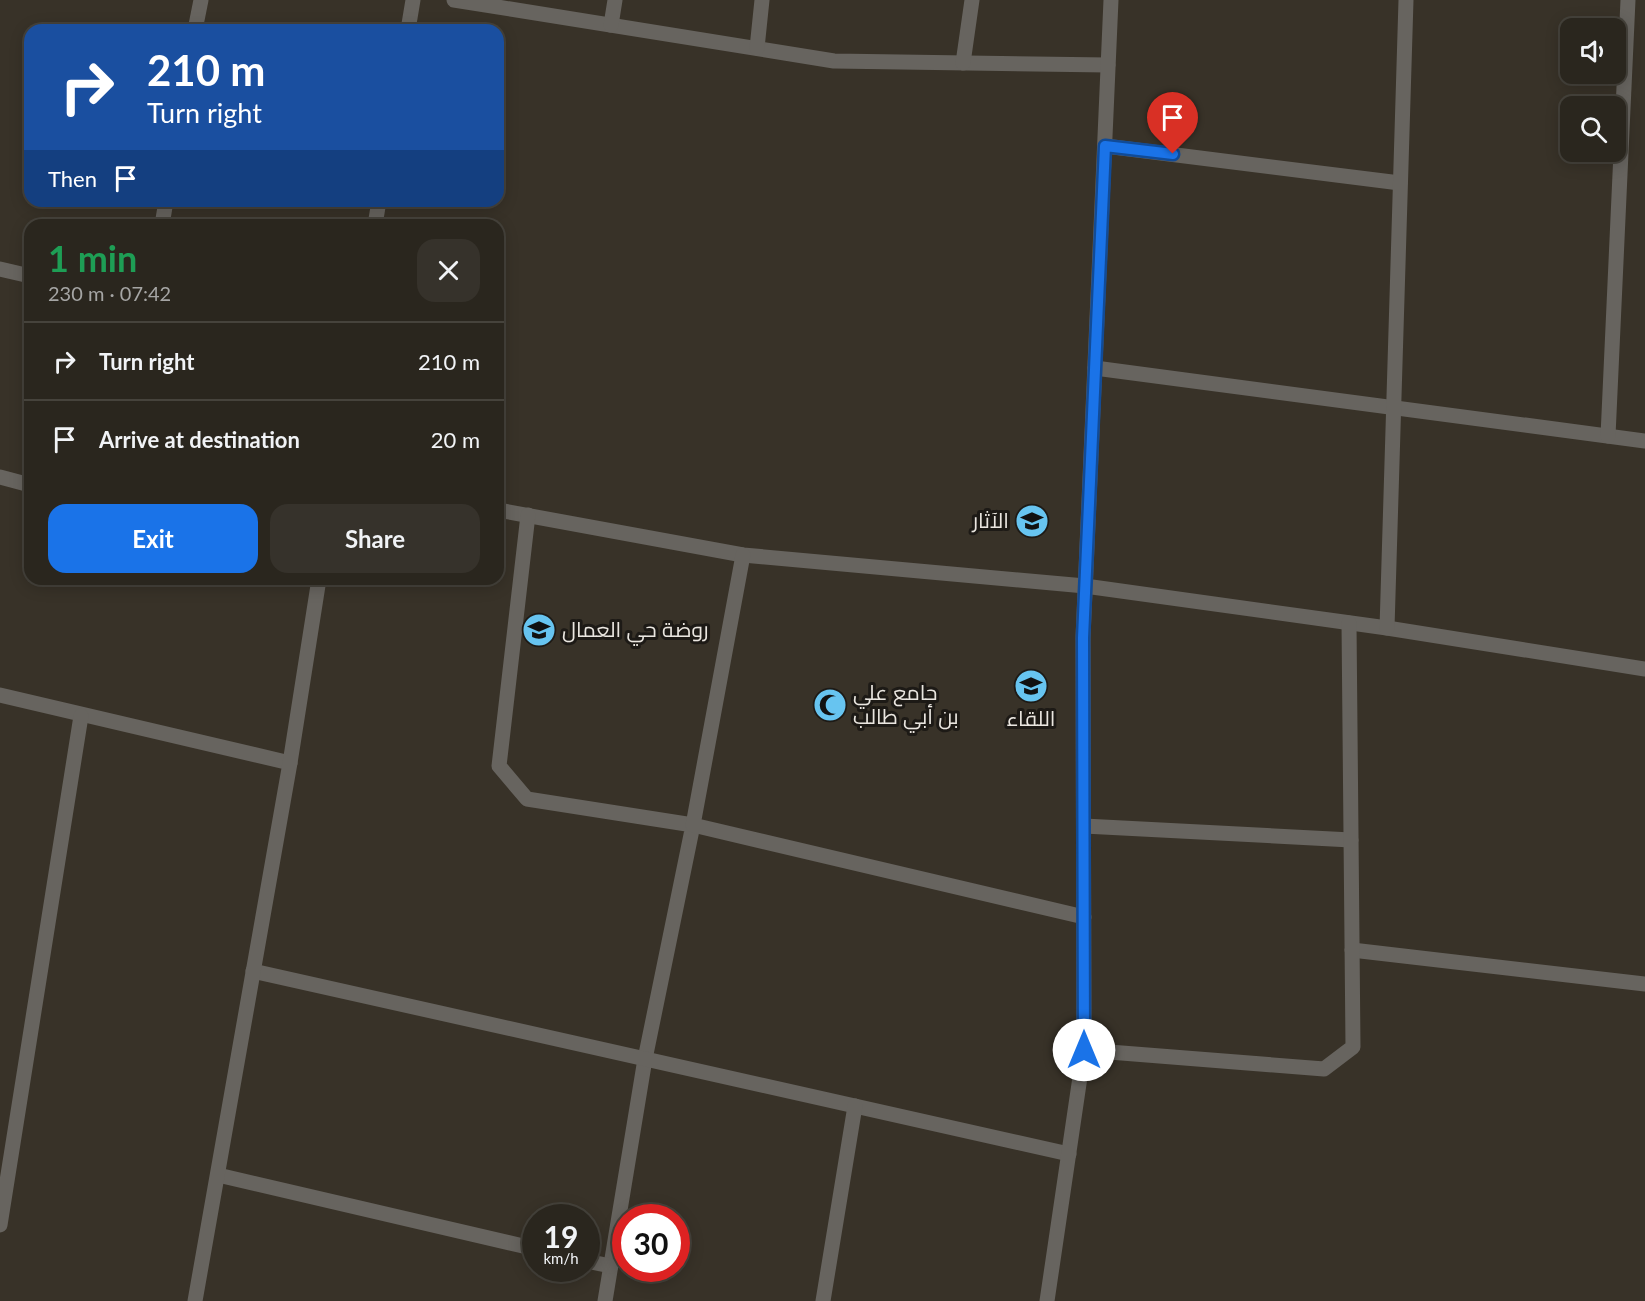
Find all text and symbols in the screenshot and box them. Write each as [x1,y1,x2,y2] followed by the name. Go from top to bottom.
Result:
[1560,18,1626,162] map controls
[1560,18,1626,84] button: sound
[147,45,265,95] text: 210 m
[48,48,126,126] icon: right
[1147,92,1198,154] pin
[147,96,262,129] text: Turn right
[1560,96,1626,162] button: search
[1156,101,1189,134] icon: arrive
[109,162,142,195] icon: arrive
[48,165,97,192] text: Then
[48,236,137,280] text: 1 min
[417,239,480,302] button: close
[48,281,171,305] text: 230 m · 07:42
[48,345,81,378] icon: right
[99,348,194,375] text: Turn right
[418,348,480,375] text: 210 m
[48,423,81,456] icon: arrive
[99,426,300,453] text: Arrive at destination
[431,426,480,453] text: 20 m
[1014,503,1050,539] school or university icon: الآثار
[48,504,258,573] button: Exit
[270,504,480,573] button: Share
[972,507,1009,533] place label: الآثار
[521,612,557,648] school or university icon: روضة حي العمال
[562,616,708,646] place label: روضة حي العمال
[1013,668,1049,704] school or university icon: اللقاء
[853,679,959,733] place label: جامع علي بن أبي طالب
[812,687,848,723] mosque icon: جامع علي بن أبي طالب
[1007,705,1055,730] place label: اللقاء
[1052,1018,1116,1082] position arrow
[612,1204,690,1282] speed limit sign: 30
[544,1218,578,1254] text: 19
[543,1249,579,1267] text: km/h

